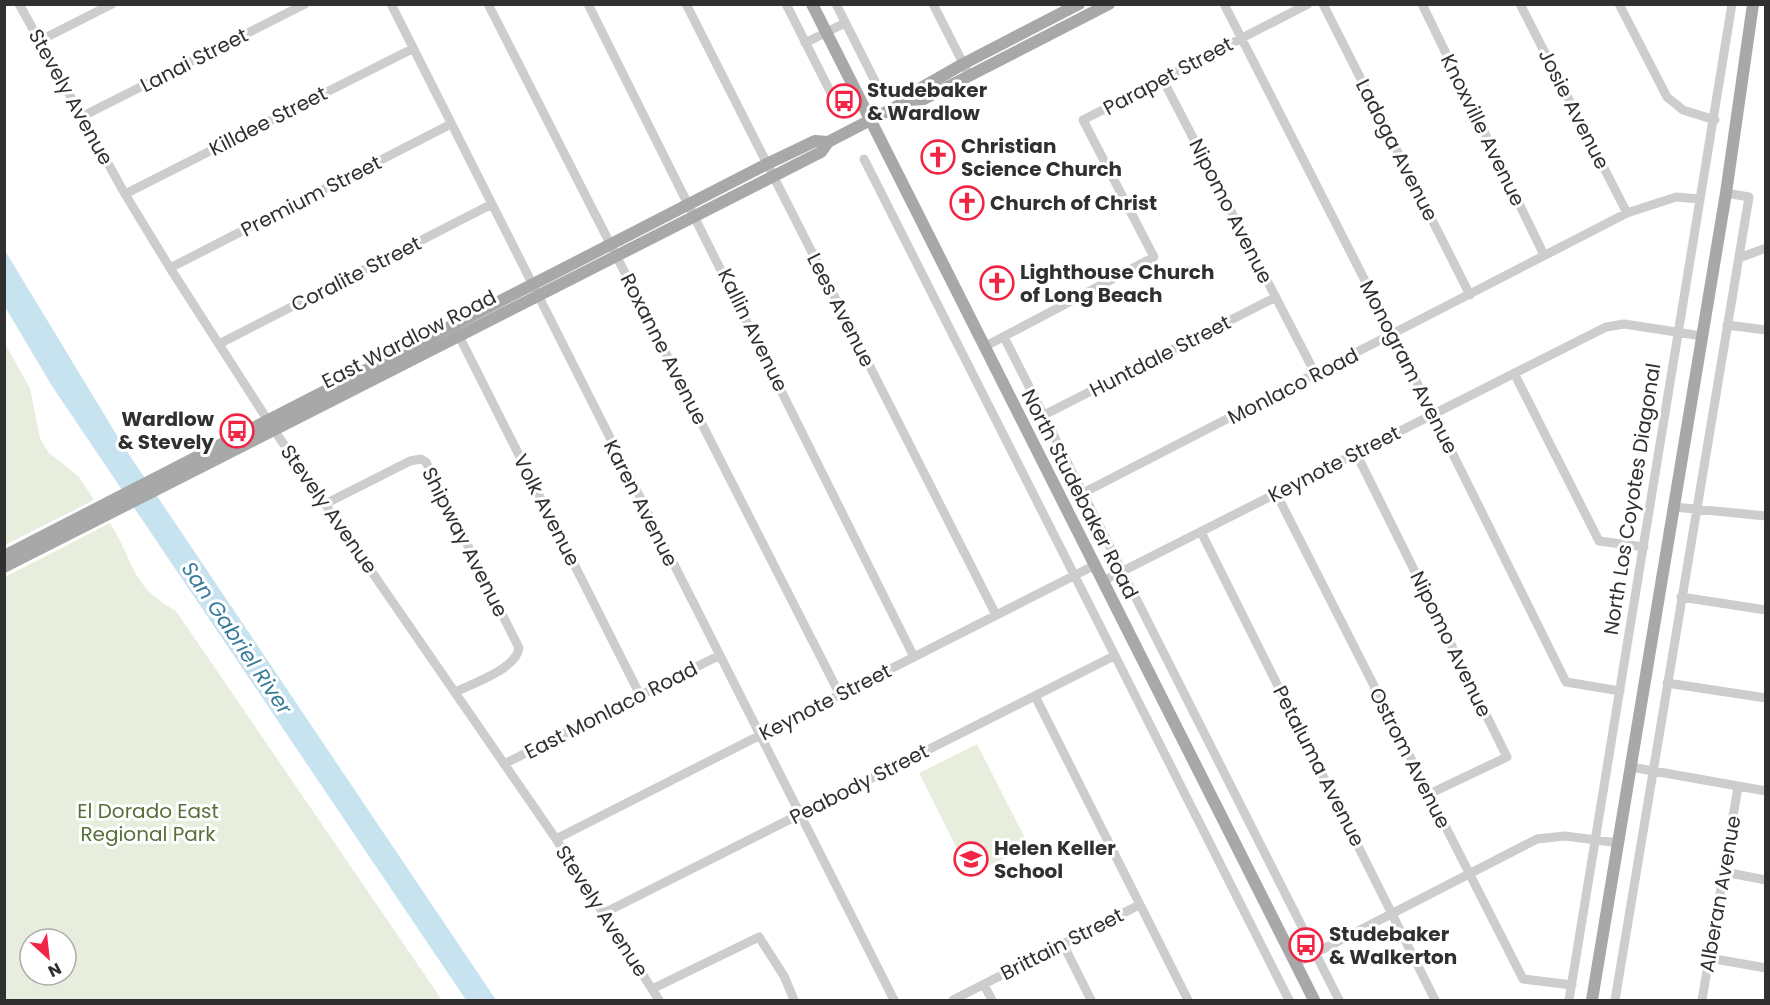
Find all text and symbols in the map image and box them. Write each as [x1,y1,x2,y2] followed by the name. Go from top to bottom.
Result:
[135,21,253,99] street label: Lanai Street
[22,24,120,170] street label: Stevely Avenue
[1098,30,1238,122] street label: Parapet Street
[1532,44,1616,174] street label: Josie Avenue
[1434,49,1532,211] street label: Knoxville Avenue
[1349,74,1445,226] street label: Ladoga Avenue
[867,76,988,127] place label: Studebaker & Wardlow
[204,79,332,163] street label: Killdee Street
[826,83,862,119] bus stop icon: Studebaker & Wardlow
[961,132,1122,183] place label: Christian Science Church
[1182,134,1280,288] street label: Nipomo Avenue
[920,139,956,175] church icon: Christian Science Church
[236,149,386,243] street label: Premium Street
[949,185,985,221] church icon: Church of Christ
[990,189,1157,217] place label: Church of Christ
[286,229,426,319] street label: Coralite Street
[800,248,882,372] street label: Lees Avenue
[1020,258,1214,309] place label: Lighthouse Church of Long Beach
[711,264,795,396] street label: Kallin Avenue
[979,265,1015,301] church icon: Lighthouse Church of Long Beach
[614,268,714,430] street label: Roxanne Avenue
[1353,275,1465,459] street label: Monogram Avenue
[317,283,501,395] street label: East Wardlow Road
[1085,308,1235,404] street label: Huntdale Street
[1223,341,1363,431] street label: Monlaco Road
[1597,361,1667,637] street label: North Los Coyotes Diagonal
[1015,384,1145,604] street label: North Studebaker Road
[118,405,215,456] place label: Wardlow & Stevely
[219,413,255,449] bus stop icon: Wardlow & Stevely
[1263,419,1405,509] street label: Keynote Street
[597,435,685,571] street label: Karen Avenue
[274,439,384,579] street label: Stevely Avenue
[507,449,587,571] street label: Volk Avenue
[415,462,515,622] street label: Shipway Avenue
[175,556,300,721] water label: San Gabriel River
[1404,566,1498,722] street label: Nipomo Avenue
[520,654,702,766] street label: East Monlaco Road
[754,657,896,747] street label: Keynote Street
[1266,681,1372,851] street label: Petaluma Avenue
[1362,683,1458,833] street label: Ostrom Avenue
[785,737,933,831] street label: Peabody Street
[77,797,219,848] park label: El Dorado East Regional Park
[1692,813,1748,975] street label: Alberan Avenue
[994,834,1116,885] place label: Helen Keller School
[549,840,655,982] street label: Stevely Avenue
[953,841,989,877] school or university icon: Helen Keller School
[996,901,1128,987] street label: Brittain Street
[1329,920,1457,971] place label: Studebaker & Walkerton
[18,927,78,987] north arrow
[1288,927,1324,963] bus stop icon: Studebaker & Walkerton
[44,957,65,983] text: N

